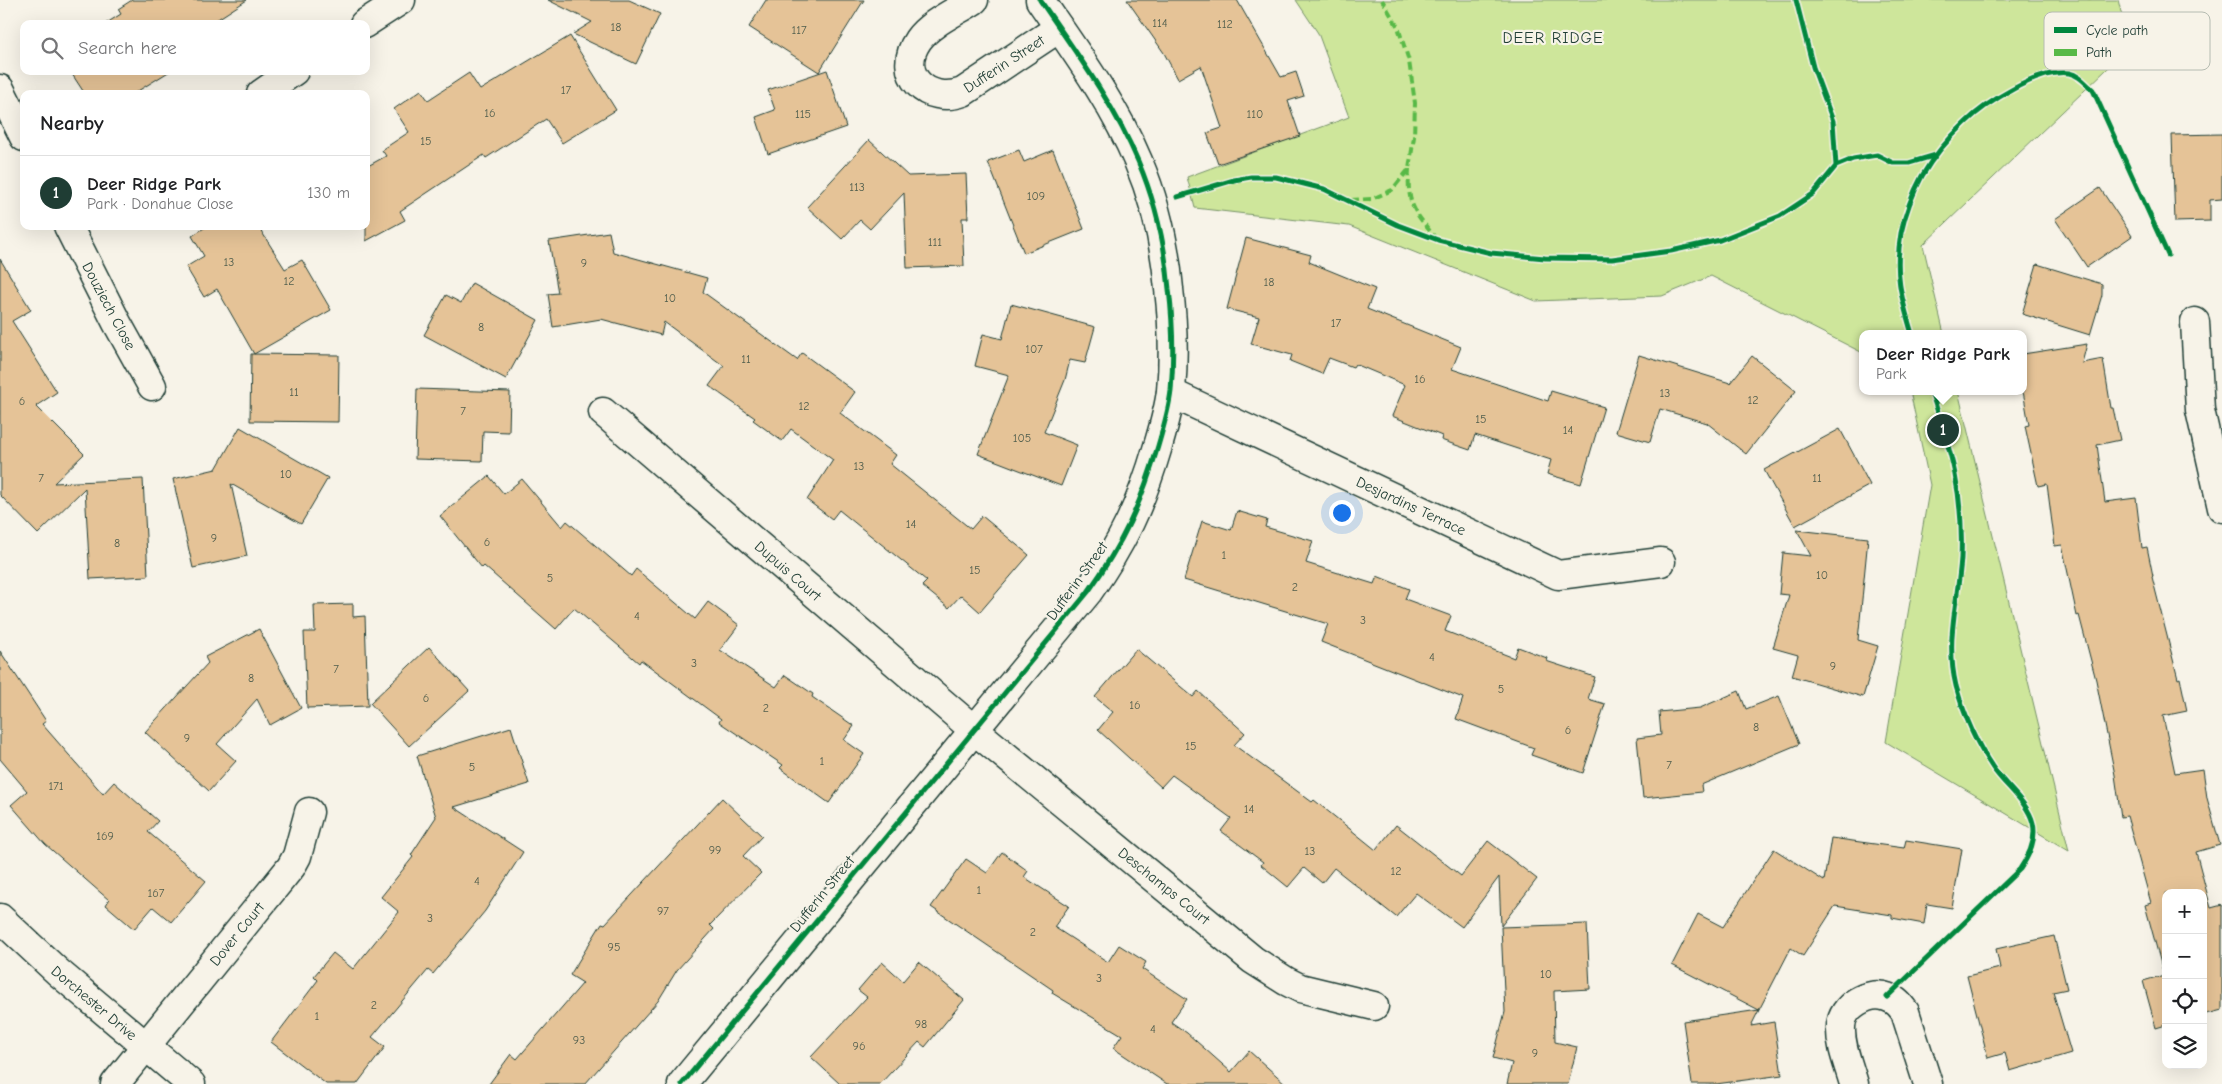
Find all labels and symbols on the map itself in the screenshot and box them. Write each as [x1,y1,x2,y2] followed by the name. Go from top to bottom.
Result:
[2044,12,2210,70] legend
[1152,16,1168,30] house number: 114
[1217,17,1233,31] house number: 112
[611,20,621,34] house number: 18
[2086,22,2148,39] text: Cycle path
[791,23,807,37] house number: 117
[1502,29,1604,47] district label: DEER RIDGE
[960,31,1048,97] street label: Dufferin Street
[2086,44,2112,61] text: Path
[561,83,572,97] house number: 17
[484,106,496,120] house number: 16
[795,107,811,121] house number: 115
[1247,107,1263,121] house number: 110
[420,134,432,148] house number: 15
[849,180,865,194] house number: 113
[1027,189,1045,203] house number: 109
[928,235,942,249] house number: 111
[224,255,234,269] house number: 13
[581,256,587,270] house number: 9
[78,259,140,353] street label: Douziech Close
[283,274,295,288] house number: 12
[1264,275,1274,289] house number: 18
[664,291,676,305] house number: 10
[1331,316,1342,330] house number: 17
[478,320,484,334] house number: 8
[1025,342,1043,356] house number: 107
[741,352,751,366] house number: 11
[1414,372,1426,386] house number: 16
[289,385,299,399] house number: 11
[1660,386,1670,400] house number: 13
[1747,393,1759,407] house number: 12
[19,394,25,408] house number: 6
[798,399,810,413] house number: 12
[460,404,466,418] house number: 7
[1927,411,1959,449] pin: 1
[1475,412,1487,426] house number: 15
[1563,423,1573,437] house number: 14
[1013,431,1031,445] house number: 105
[854,459,864,473] house number: 13
[280,467,292,481] house number: 10
[38,471,44,485] house number: 7
[1812,471,1822,485] house number: 11
[1353,473,1469,540] street label: Desjardins Terrace
[1329,500,1355,526] your location
[906,517,916,531] house number: 14
[211,531,217,545] house number: 9
[484,535,490,549] house number: 6
[114,536,120,550] house number: 8
[751,537,826,605] street label: Dupuis Court
[1042,538,1112,624] street label: Dufferin Street
[1222,548,1227,562] house number: 1
[969,563,981,577] house number: 15
[1816,568,1828,582] house number: 10
[547,571,553,585] house number: 5
[1292,580,1298,594] house number: 2
[634,609,640,623] house number: 4
[1360,613,1366,627] house number: 3
[1429,650,1435,664] house number: 4
[691,656,697,670] house number: 3
[1830,659,1836,673] house number: 9
[333,662,339,676] house number: 7
[248,671,254,685] house number: 8
[1498,682,1504,696] house number: 5
[423,691,429,705] house number: 6
[1129,698,1141,712] house number: 16
[763,701,769,715] house number: 2
[1753,720,1759,734] house number: 8
[1565,723,1571,737] house number: 6
[184,731,190,745] house number: 9
[1185,739,1197,753] house number: 15
[820,754,825,768] house number: 1
[1666,758,1672,772] house number: 7
[469,760,475,774] house number: 5
[48,779,64,793] house number: 171
[1244,802,1254,816] house number: 14
[96,829,114,843] house number: 169
[709,843,721,857] house number: 99
[1115,844,1214,929] street label: Deschamps Court
[1305,844,1315,858] house number: 13
[786,852,859,936] street label: Dufferin Street
[1390,864,1402,878] house number: 12
[474,874,480,888] house number: 4
[977,883,982,897] house number: 1
[148,886,165,900] house number: 167
[206,898,269,969] street label: Dover Court
[657,904,669,918] house number: 97
[427,911,433,925] house number: 3
[1030,925,1036,939] house number: 2
[608,940,620,954] house number: 95
[47,962,141,1044] street label: Dorchester Drive
[1540,967,1552,981] house number: 10
[1096,971,1102,985] house number: 3
[371,998,377,1012] house number: 2
[315,1009,320,1023] house number: 1
[915,1017,927,1031] house number: 98
[1150,1022,1156,1036] house number: 4
[573,1033,585,1047] house number: 93
[853,1039,865,1053] house number: 96
[1532,1046,1538,1060] house number: 9

